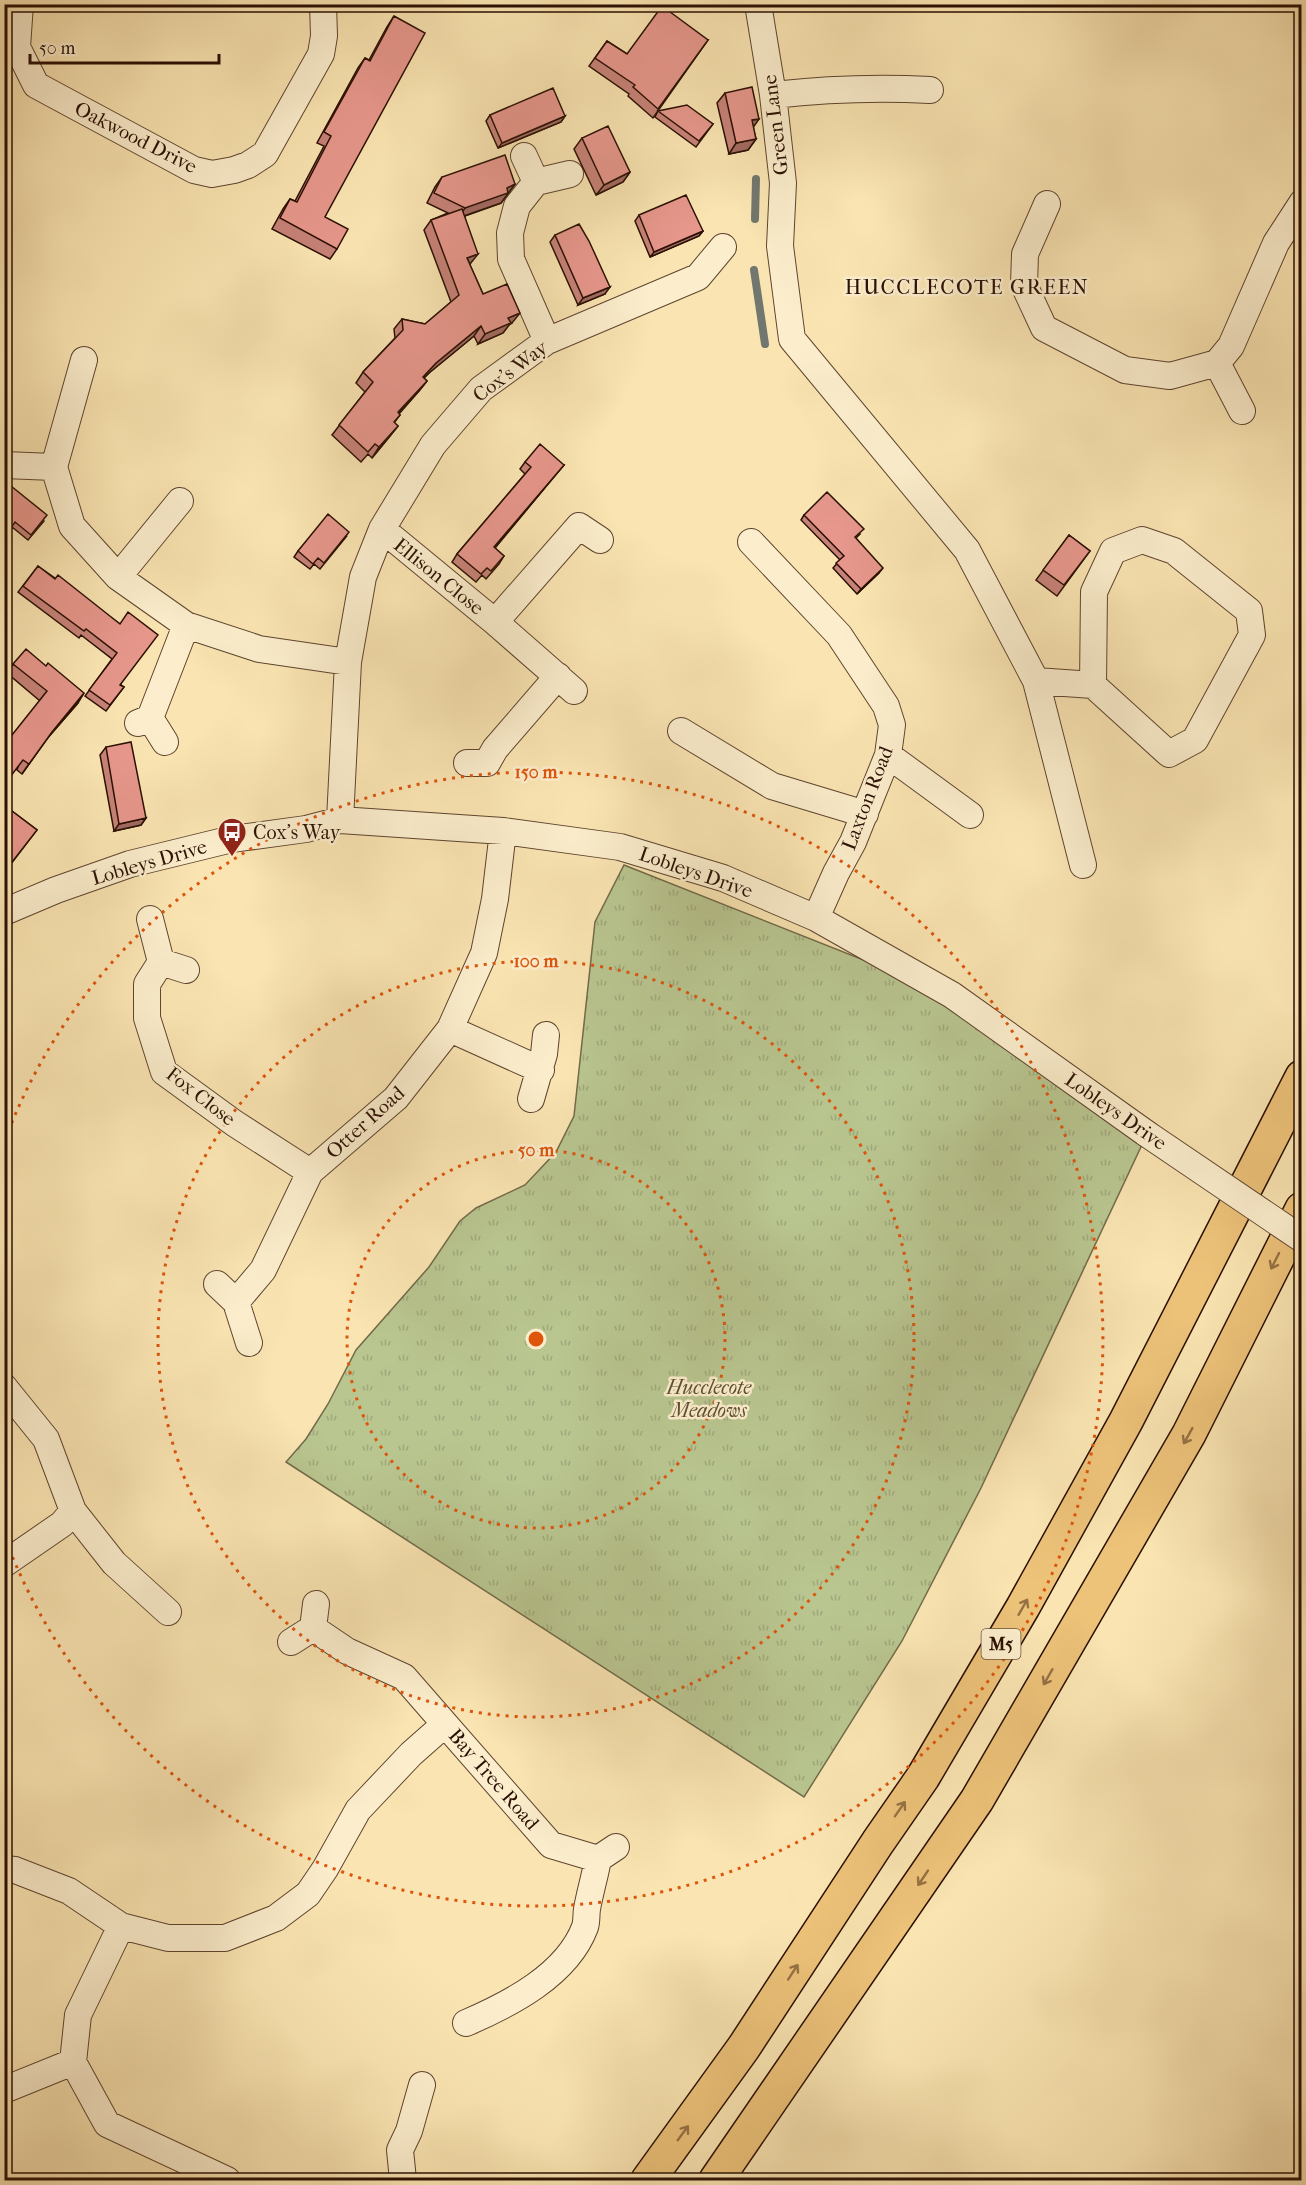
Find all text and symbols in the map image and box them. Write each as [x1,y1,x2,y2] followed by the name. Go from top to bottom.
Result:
[30,27,219,65] scale bar
[39,38,76,59] text: 50 m
[758,73,793,176] street label: Green Lane
[71,97,201,178] street label: Oakwood Drive
[845,275,1089,299] district label: HUCCLECOTE GREEN
[469,335,553,407] street label: Cox's Way
[389,533,488,620] street label: Ellison Close
[837,742,898,853] street label: Laxton Road
[515,762,558,783] text: 150 m
[216,816,248,858] bus stop icon: Cox's Way
[253,821,342,844] place label: Cox's Way
[89,835,209,890] street label: Lobleys Drive
[636,842,756,903] street label: Lobleys Drive
[513,951,560,972] text: 100 m
[162,1062,240,1131] street label: Fox Close
[1061,1068,1171,1155] street label: Lobleys Drive
[321,1081,410,1163] street label: Otter Road
[518,1140,555,1161] text: 50 m
[1269,1252,1281,1270] one-way arrow
[526,1329,546,1349] centre of rings
[666,1376,752,1422] park label: Hucclecote Meadows
[1182,1426,1193,1444] one-way arrow
[1017,1599,1029,1616] one-way arrow
[982,1629,1020,1659] road number: M5
[1042,1668,1054,1685] one-way arrow
[444,1724,544,1835] street label: Bay Tree Road
[894,1802,906,1818] one-way arrow
[917,1869,929,1886] one-way arrow
[787,1964,799,1981] one-way arrow
[676,2125,689,2141] one-way arrow

